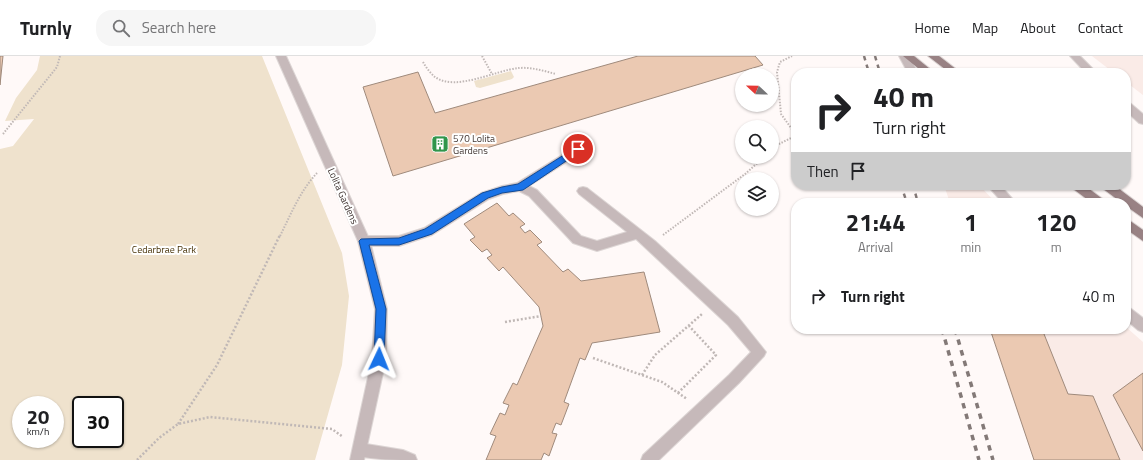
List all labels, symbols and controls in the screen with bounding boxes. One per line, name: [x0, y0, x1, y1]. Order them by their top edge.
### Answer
search box: [96, 10, 376, 46]
text: Turnly: [20, 13, 72, 42]
text: Search here: [142, 16, 216, 39]
icon: search: [110, 17, 132, 39]
text: Home: [915, 17, 950, 38]
text: Map: [972, 17, 998, 38]
text: About: [1020, 17, 1056, 38]
text: Contact: [1078, 17, 1123, 38]
north arrow: [735, 68, 779, 112]
map controls: [735, 68, 779, 216]
text: 40 m: [873, 75, 934, 118]
icon: right: [807, 84, 859, 136]
text: Turn right: [873, 114, 946, 141]
button: search: [735, 120, 779, 164]
place label: 570 Lolita Gardens: [453, 131, 495, 158]
pin: [561, 132, 595, 166]
building icon: 570 Lolita Gardens: [430, 134, 450, 154]
icon: arrive: [567, 138, 589, 160]
text: Then: [807, 160, 839, 183]
icon: arrive: [847, 160, 869, 182]
street label: Lolita Gardens: [324, 165, 362, 227]
button: layers: [735, 172, 779, 216]
text: 21:44: [846, 204, 906, 240]
text: 1: [964, 204, 978, 240]
text: 120: [1036, 204, 1076, 240]
text: Arrival: [858, 237, 893, 257]
text: min: [960, 237, 981, 257]
text: m: [1051, 237, 1062, 257]
park label: Cedarbrae Park: [132, 242, 196, 257]
icon: right: [807, 285, 829, 307]
text: Turn right: [841, 285, 905, 308]
text: 40 m: [1082, 285, 1115, 308]
position arrow: [358, 338, 400, 380]
speed limit sign: 30: [72, 396, 124, 448]
text: 20: [27, 401, 49, 432]
text: km/h: [27, 424, 49, 439]

